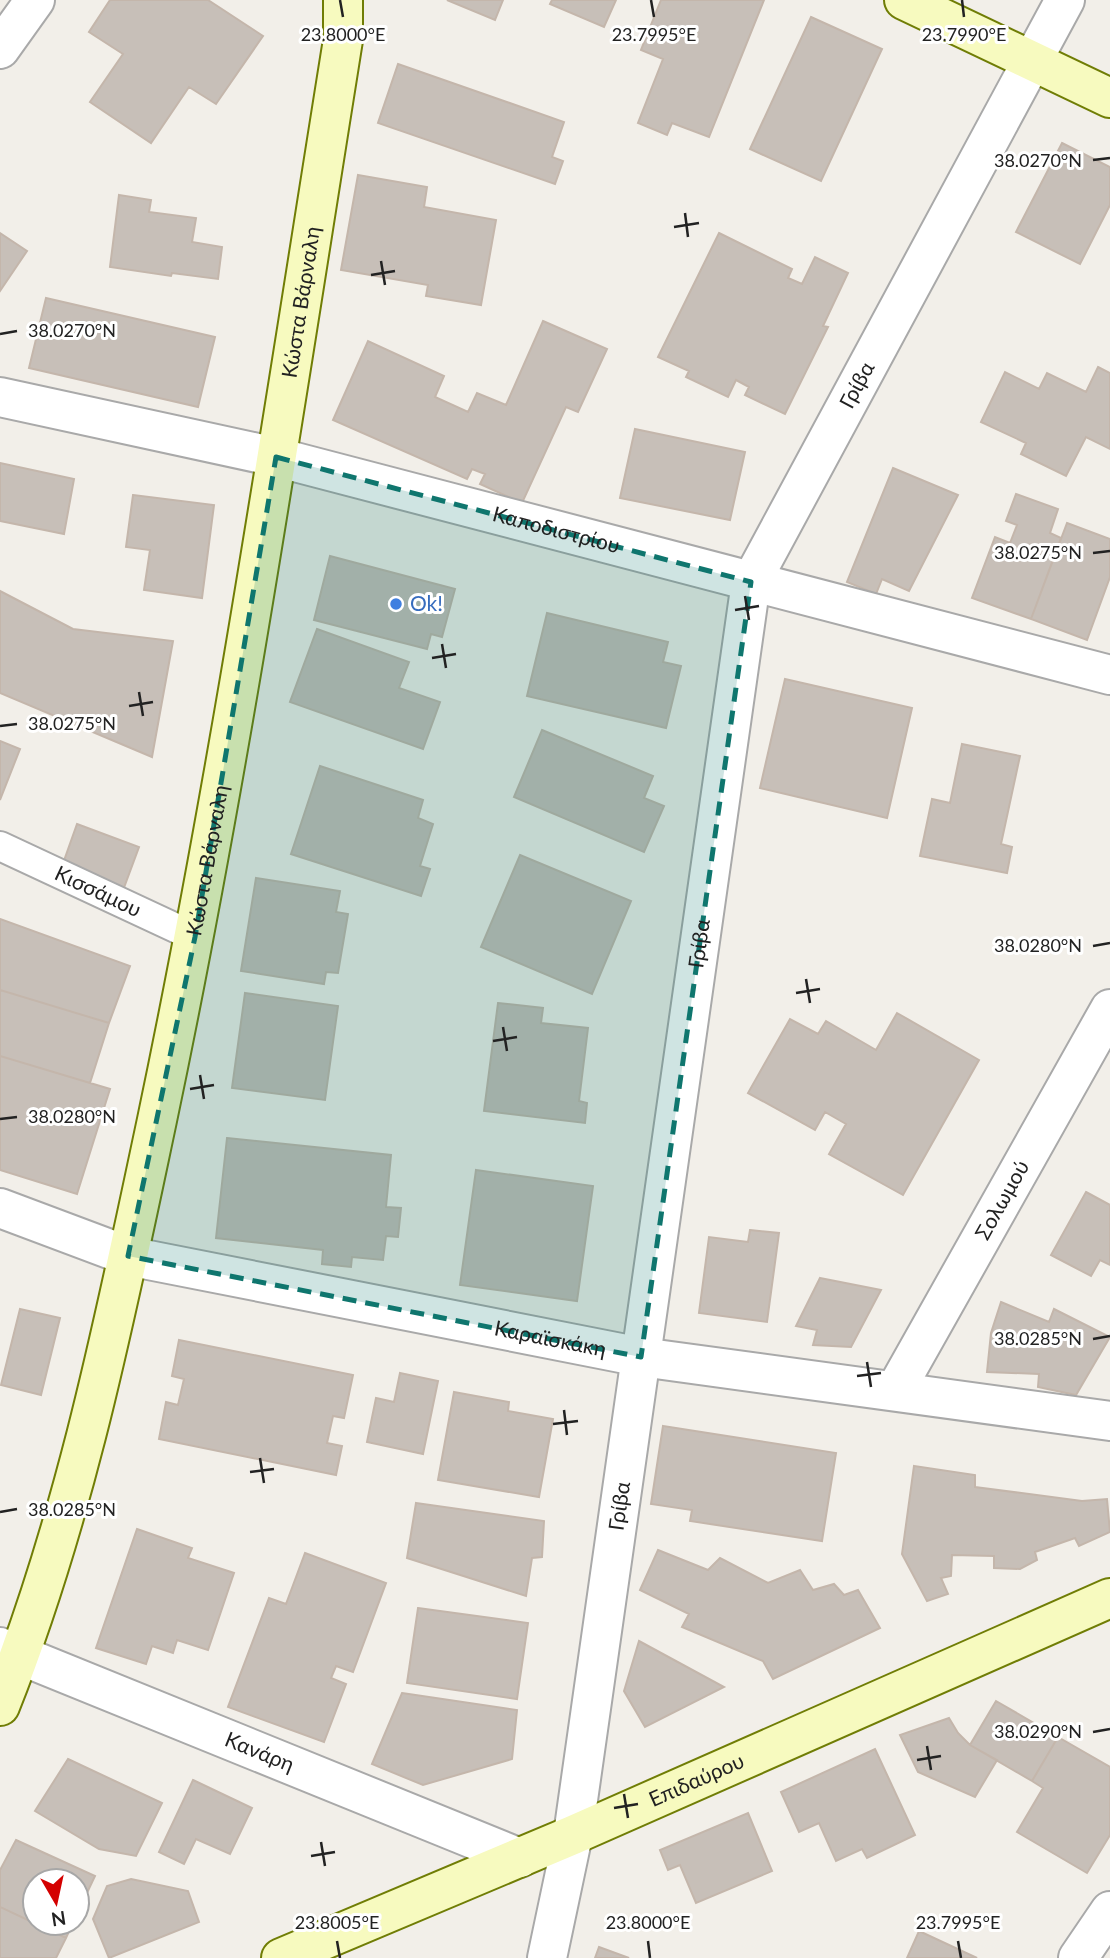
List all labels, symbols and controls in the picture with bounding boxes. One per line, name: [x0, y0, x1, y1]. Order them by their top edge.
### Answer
text: 23.8000°E: [301, 23, 385, 45]
text: 23.7995°E: [612, 23, 696, 45]
text: 23.7990°E: [922, 23, 1006, 45]
text: 38.0270°N: [994, 149, 1082, 171]
street label: Κώστα Βάρναλη: [276, 224, 324, 380]
text: 38.0270°N: [28, 319, 116, 341]
street label: Γρίβα: [833, 356, 879, 412]
street label: Καποδιστρίου: [490, 500, 623, 557]
text: 38.0275°N: [994, 541, 1082, 563]
place label: Ok!: [410, 590, 443, 615]
marker: Ok!: [388, 596, 404, 612]
text: 38.0275°N: [28, 712, 116, 734]
street label: Κώστα Βάρναλη: [180, 783, 232, 938]
street label: Κισσάμου: [51, 859, 146, 921]
street label: Γρίβα: [682, 917, 714, 970]
text: 38.0280°N: [994, 934, 1082, 956]
text: 38.0280°N: [28, 1105, 116, 1127]
street label: Σολωμού: [969, 1155, 1033, 1243]
street label: Καραϊσκάκη: [492, 1314, 609, 1361]
text: 38.0285°N: [994, 1327, 1082, 1349]
street label: Γρίβα: [602, 1479, 634, 1532]
text: 38.0285°N: [28, 1498, 116, 1520]
text: 38.0290°N: [994, 1720, 1082, 1742]
street label: Κανάρη: [222, 1726, 298, 1776]
street label: Επιδαύρου: [645, 1747, 747, 1811]
north arrow: [21, 1867, 91, 1937]
text: N: [50, 1907, 68, 1932]
text: 23.8005°E: [295, 1911, 379, 1933]
text: 23.8000°E: [606, 1911, 690, 1933]
text: 23.7995°E: [916, 1911, 1000, 1933]

